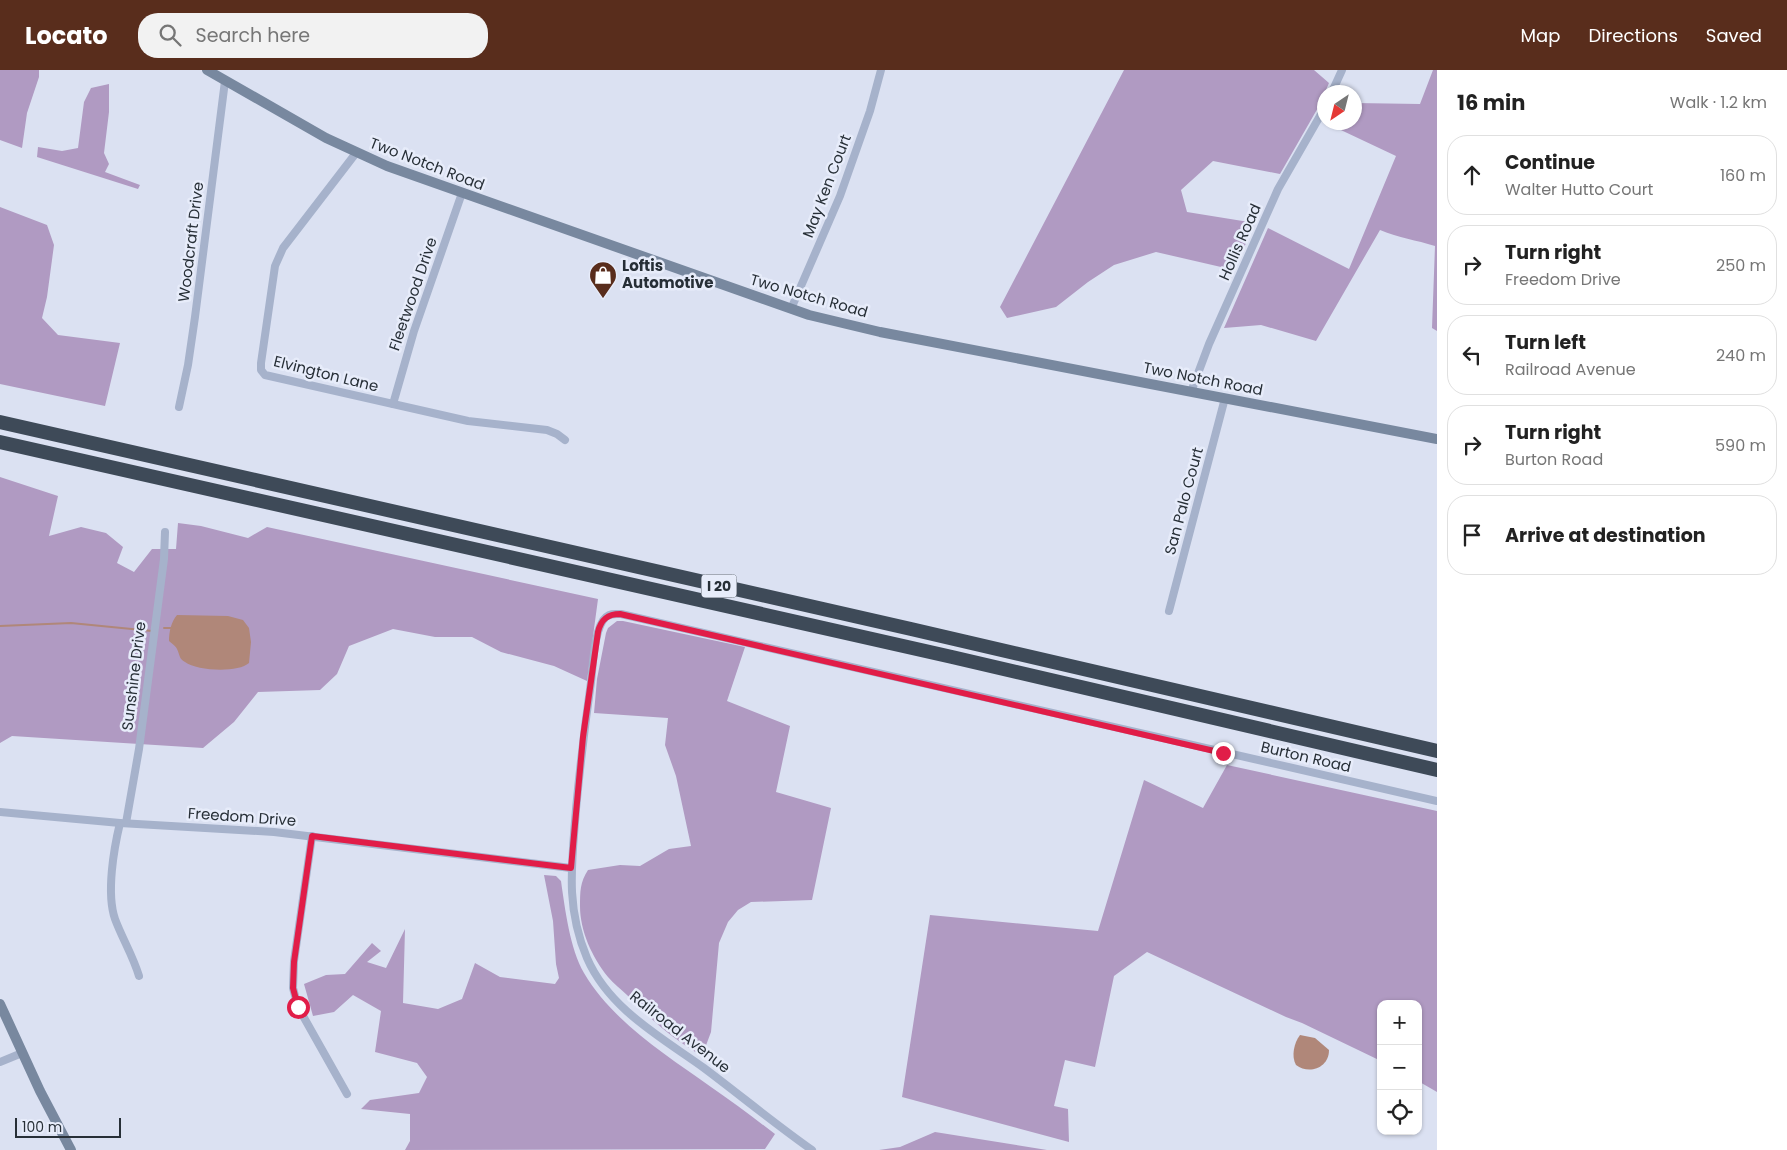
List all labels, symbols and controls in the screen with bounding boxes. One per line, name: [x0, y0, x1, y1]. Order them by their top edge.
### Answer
search box: [138, 13, 488, 58]
text: Locato: [25, 19, 108, 52]
icon: search: [156, 21, 184, 49]
text: Search here: [196, 22, 310, 49]
text: Map: [1521, 23, 1560, 48]
text: Directions: [1588, 23, 1678, 48]
text: Saved: [1706, 23, 1762, 48]
north arrow: [1317, 85, 1362, 130]
text: 16 min: [1457, 88, 1525, 117]
text: Walk · 1.2 km: [1670, 91, 1767, 114]
street label: May Ken Court: [797, 131, 856, 241]
street label: Two Notch Road: [367, 132, 488, 195]
text: Continue: [1505, 149, 1595, 176]
icon: ahead: [1458, 161, 1486, 189]
text: 160 m: [1720, 164, 1766, 187]
text: Walter Hutto Court: [1505, 178, 1653, 201]
street label: Woodcraft Drive: [173, 181, 208, 303]
street label: Hollis Road: [1213, 200, 1266, 283]
street label: Fleetwood Drive: [383, 234, 442, 353]
text: Turn right: [1505, 239, 1601, 266]
icon: right: [1458, 251, 1486, 279]
text: 250 m: [1716, 254, 1766, 277]
place label: Loftis Automotive: [622, 255, 713, 293]
shop icon: Loftis Automotive: [588, 260, 618, 299]
text: Freedom Drive: [1505, 268, 1621, 291]
street label: Two Notch Road: [748, 269, 870, 322]
text: Turn left: [1505, 329, 1586, 356]
icon: left: [1458, 341, 1486, 369]
text: 240 m: [1716, 344, 1766, 367]
street label: Elvington Lane: [271, 350, 381, 397]
street label: Two Notch Road: [1142, 357, 1265, 400]
text: Railroad Avenue: [1505, 358, 1636, 381]
text: Turn right: [1505, 419, 1601, 446]
icon: right: [1458, 431, 1486, 459]
text: 590 m: [1715, 434, 1766, 457]
street label: San Palo Court: [1159, 445, 1208, 557]
text: Burton Road: [1505, 448, 1603, 471]
icon: arrive: [1458, 521, 1486, 549]
text: Arrive at destination: [1505, 522, 1706, 549]
road number: I 20: [702, 574, 736, 598]
street label: Sunshine Drive: [116, 620, 151, 732]
street label: Burton Road: [1259, 736, 1353, 777]
route end: [1212, 742, 1235, 765]
street label: Freedom Drive: [187, 802, 297, 831]
street label: Railroad Avenue: [626, 986, 735, 1078]
route start: [287, 996, 310, 1019]
map controls: [1377, 1000, 1422, 1135]
button: +: [1377, 1000, 1422, 1045]
button: −: [1377, 1045, 1422, 1090]
button: locate: [1377, 1090, 1422, 1135]
scale bar: [15, 1115, 121, 1138]
text: 100 m: [22, 1117, 62, 1137]

